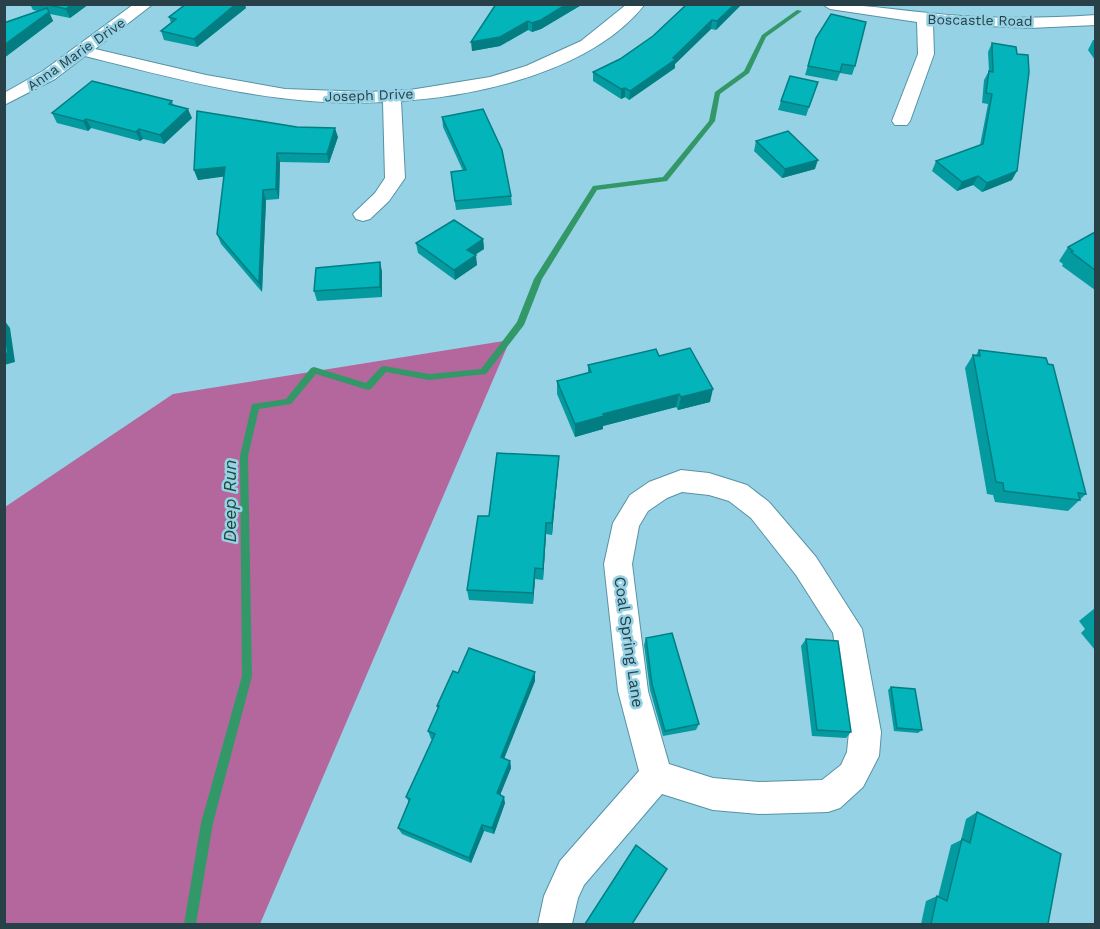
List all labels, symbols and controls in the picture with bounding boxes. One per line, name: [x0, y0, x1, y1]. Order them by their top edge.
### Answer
street label: Boscastle Road: [927, 11, 1033, 29]
street label: Anna Marie Drive: [24, 14, 128, 94]
street label: Joseph Drive: [324, 85, 414, 105]
water label: Deep Run: [219, 459, 240, 543]
street label: Coal Spring Lane: [610, 575, 648, 709]

